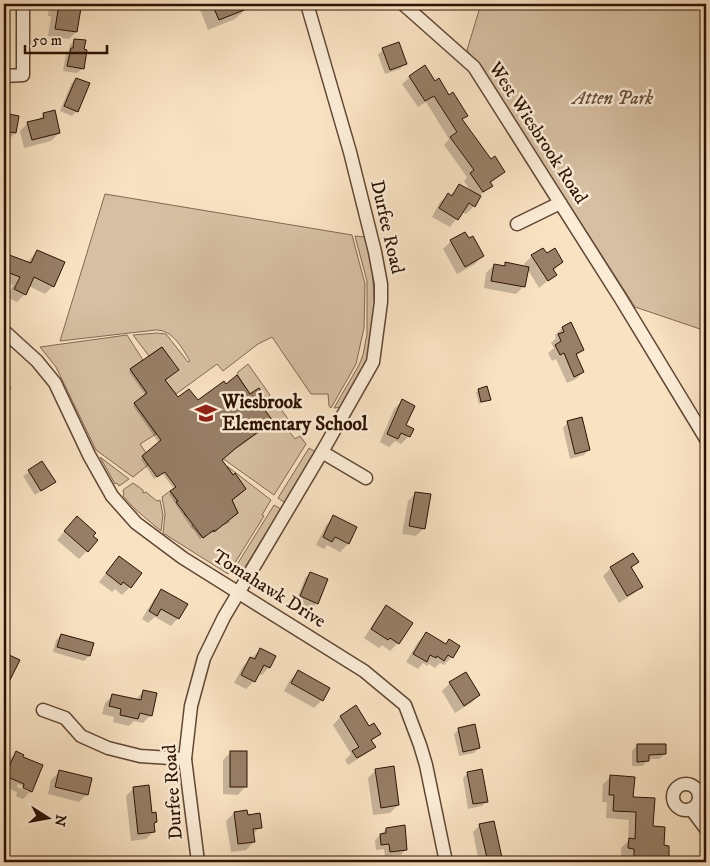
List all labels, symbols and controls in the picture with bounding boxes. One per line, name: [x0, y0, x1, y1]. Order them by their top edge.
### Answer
scale bar: [25, 22, 108, 54]
text: 50 m: [32, 31, 62, 50]
street label: West Wiesbrook Road: [483, 57, 593, 209]
park label: Atten Park: [571, 87, 653, 110]
street label: Durfee Road: [365, 178, 409, 277]
place label: Wiesbrook Elementary School: [221, 391, 368, 436]
school or university icon: Wiesbrook Elementary School: [193, 400, 219, 426]
street label: Tomahawk Drive: [208, 545, 330, 633]
street label: Durfee Road: [158, 743, 188, 840]
north arrow: [22, 794, 72, 844]
text: N: [50, 813, 70, 828]

